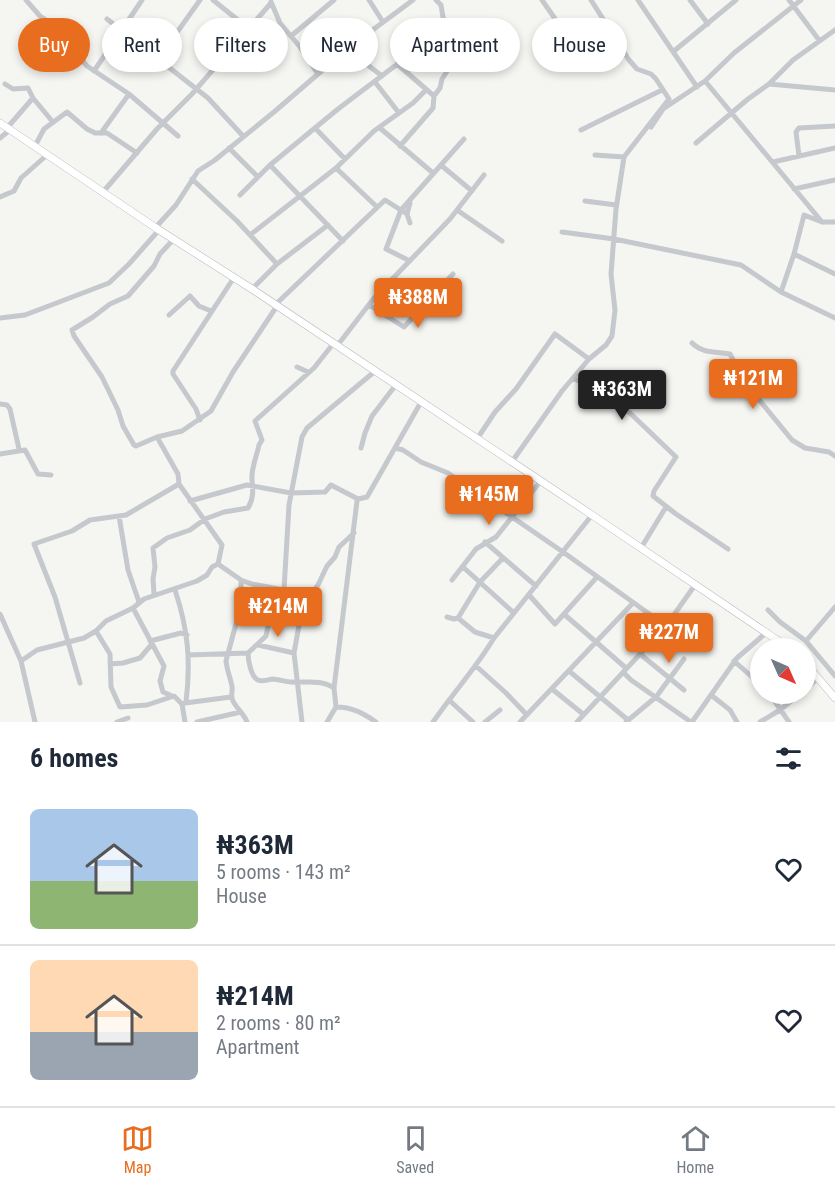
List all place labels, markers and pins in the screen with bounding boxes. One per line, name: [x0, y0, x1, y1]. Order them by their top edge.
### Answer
pin: ₦388M: [376, 278, 460, 329]
pin: ₦121M: [711, 359, 795, 410]
pin: ₦363M: [580, 370, 664, 421]
pin: ₦145M: [447, 475, 531, 526]
pin: ₦214M: [236, 587, 320, 638]
pin: ₦227M: [627, 613, 711, 664]

